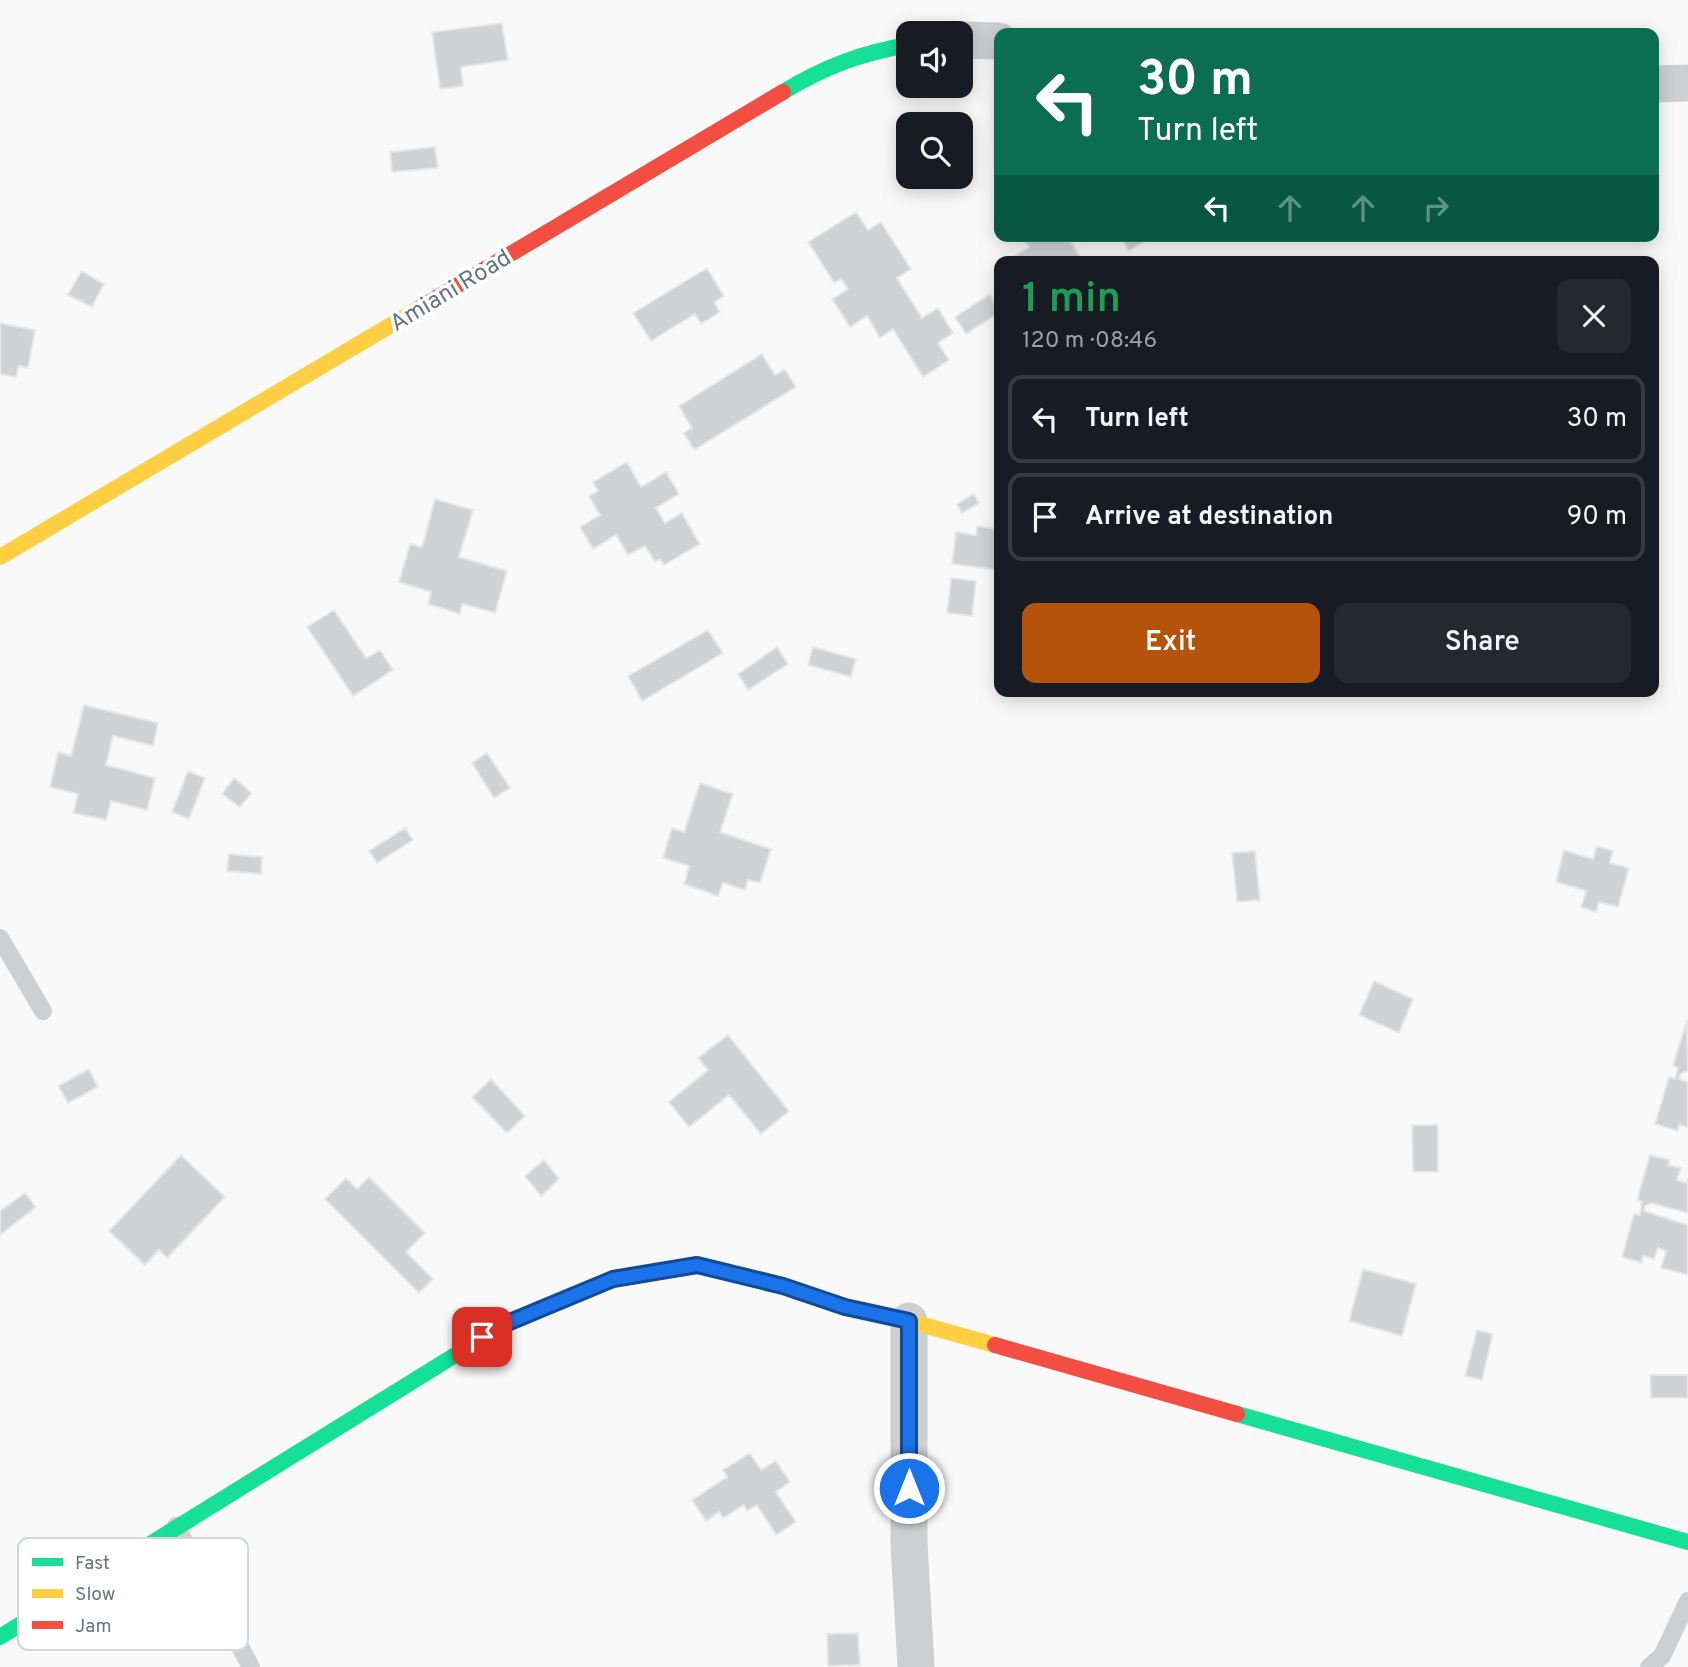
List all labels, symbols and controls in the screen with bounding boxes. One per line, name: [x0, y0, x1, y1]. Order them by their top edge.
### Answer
map controls: [896, 21, 973, 189]
button: sound: [896, 21, 973, 98]
text: 30 m: [1137, 51, 1253, 113]
icon: left: [1022, 56, 1113, 147]
button: search: [896, 112, 973, 189]
text: Turn left: [1137, 112, 1258, 152]
icon: left: [1198, 189, 1236, 227]
icon: ahead: [1271, 189, 1309, 227]
icon: ahead: [1344, 189, 1382, 227]
icon: right: [1417, 189, 1455, 227]
street label: Amiani Road: [385, 244, 517, 340]
text: 1 min: [1022, 274, 1121, 327]
button: close: [1557, 279, 1631, 353]
text: 120 m · 08:46: [1022, 327, 1157, 356]
icon: left: [1026, 400, 1064, 438]
text: Turn left: [1085, 403, 1189, 436]
text: 30 m: [1567, 403, 1627, 436]
icon: arrive: [1026, 498, 1064, 536]
text: Arrive at destination: [1085, 501, 1333, 534]
text: 90 m: [1567, 501, 1627, 534]
button: Exit: [1022, 603, 1320, 683]
button: Share: [1334, 603, 1631, 683]
pin: [452, 1307, 512, 1367]
icon: arrive: [463, 1318, 501, 1356]
position arrow: [872, 1451, 946, 1525]
legend: [18, 1538, 248, 1650]
text: Fast: [75, 1552, 110, 1576]
text: Slow: [75, 1583, 115, 1607]
text: Jam: [75, 1615, 112, 1639]

